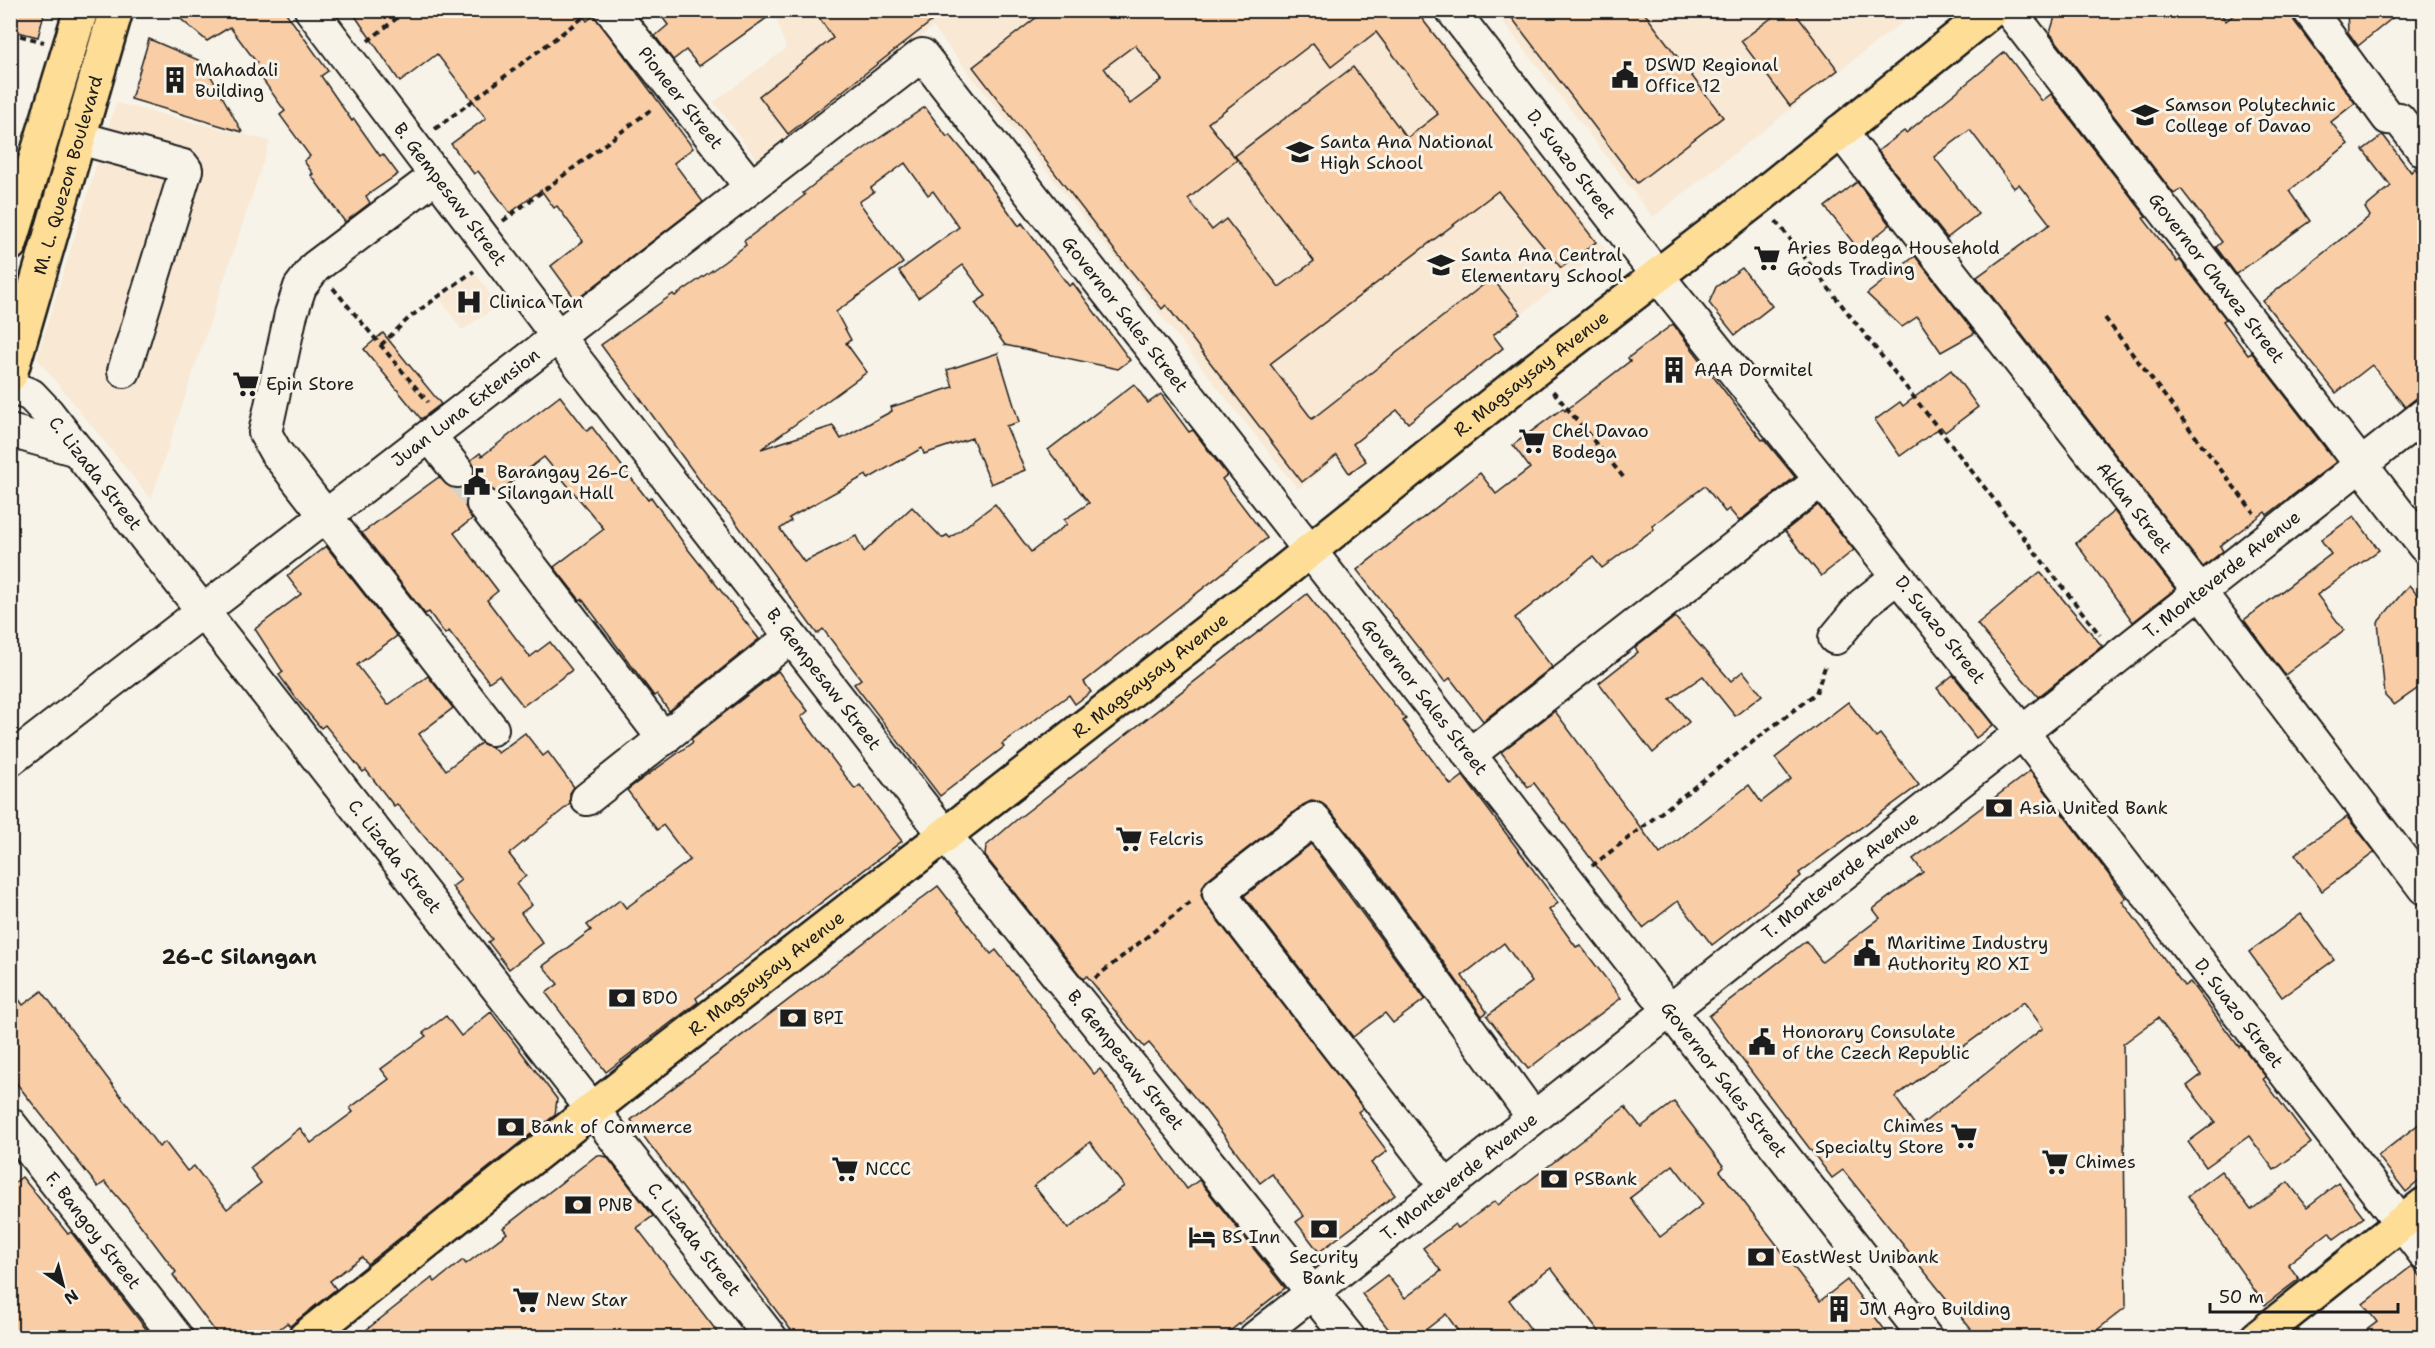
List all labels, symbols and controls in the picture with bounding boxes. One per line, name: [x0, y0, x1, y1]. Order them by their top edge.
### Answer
street label: Pioneer Street: [632, 42, 729, 154]
place label: DSWD Regional Office 12: [1645, 53, 1779, 98]
place label: Mahadali Building: [195, 58, 278, 103]
public building icon: DSWD Regional Office 12: [1610, 60, 1640, 90]
building icon: Mahadali Building: [160, 65, 190, 95]
street label: M. L. Quezon Boulevard: [28, 73, 108, 278]
place label: Samson Polytechnic College of Davao: [2165, 93, 2336, 138]
school or university icon: Samson Polytechnic College of Davao: [2130, 100, 2160, 130]
street label: D. Suazo Street: [1521, 105, 1621, 224]
street label: B. Gempesaw Street: [388, 118, 512, 271]
place label: Santa Ana National High School: [1320, 130, 1494, 175]
school or university icon: Santa Ana National High School: [1285, 137, 1315, 167]
street label: Governor Chavez Street: [2143, 188, 2290, 368]
street label: Governor Sales Street: [1056, 231, 1194, 397]
place label: Aries Bodega Household Goods Trading: [1787, 236, 2000, 281]
place label: Santa Ana Central Elementary School: [1461, 243, 1624, 288]
supermarket icon: Aries Bodega Household Goods Trading: [1752, 243, 1782, 273]
school or university icon: Santa Ana Central Elementary School: [1426, 250, 1456, 280]
hospital icon: Clinica Tan: [454, 287, 484, 317]
place label: Clinica Tan: [489, 290, 583, 314]
street label: R. Magsaysay Avenue: [1449, 305, 1614, 442]
street label: Juan Luna Extension: [387, 343, 545, 473]
building icon: AAA Dormitel: [1659, 355, 1689, 385]
place label: AAA Dormitel: [1694, 358, 1813, 382]
supermarket icon: Epin Store: [231, 369, 261, 399]
place label: Epin Store: [266, 372, 354, 396]
street label: C. Lizada Street: [43, 412, 147, 536]
place label: Chel Davao Bodega: [1552, 419, 1649, 464]
supermarket icon: Chel Davao Bodega: [1517, 426, 1547, 456]
street label: Aklan Street: [2091, 457, 2178, 558]
place label: Barangay 26-C Silangan Hall: [497, 460, 629, 505]
public building icon: Barangay 26-C Silangan Hall: [462, 467, 492, 497]
street label: T. Monteverde Avenue: [2138, 505, 2305, 644]
street label: D. Suazo Street: [1890, 570, 1991, 689]
street label: B. Gempesaw Street: [761, 603, 887, 755]
street label: R. Magsaysay Avenue: [1067, 607, 1233, 744]
street label: Governor Sales Street: [1356, 614, 1493, 780]
bank icon: Asia United Bank: [1984, 793, 2014, 823]
street label: C. Lizada Street: [342, 794, 447, 918]
place label: Asia United Bank: [2019, 796, 2168, 820]
street label: T. Monteverde Avenue: [1757, 806, 1924, 945]
supermarket icon: Felcris: [1114, 824, 1144, 854]
place label: Felcris: [1149, 827, 1204, 851]
street label: R. Magsaysay Avenue: [684, 905, 849, 1042]
place label: Maritime Industry Authority RO XI: [1887, 931, 2048, 976]
public building icon: Maritime Industry Authority RO XI: [1852, 938, 1882, 968]
district label: 26-C Silangan: [161, 943, 317, 971]
street label: D. Suazo Street: [2189, 953, 2289, 1073]
bank icon: BDO: [607, 983, 637, 1013]
street label: B. Gempesaw Street: [1062, 985, 1190, 1135]
place label: BDO: [642, 986, 678, 1010]
street label: Governor Sales Street: [1655, 997, 1793, 1163]
bank icon: BPI: [778, 1003, 808, 1033]
place label: BPI: [813, 1006, 844, 1030]
place label: Honorary Consulate of the Czech Republic: [1782, 1020, 1970, 1065]
public building icon: Honorary Consulate of the Czech Republic: [1747, 1027, 1777, 1057]
street label: T. Monteverde Avenue: [1376, 1107, 1543, 1246]
bank icon: Bank of Commerce: [496, 1112, 526, 1142]
place label: Chimes Specialty Store: [1815, 1114, 1944, 1159]
place label: Bank of Commerce: [531, 1115, 692, 1139]
supermarket icon: Chimes Specialty Store: [1949, 1121, 1979, 1151]
supermarket icon: Chimes: [2040, 1147, 2070, 1177]
place label: Chimes: [2075, 1150, 2136, 1174]
supermarket icon: NCCC: [830, 1154, 860, 1184]
place label: NCCC: [865, 1157, 911, 1181]
bank icon: PSBank: [1539, 1164, 1569, 1194]
street label: F. Bangoy Street: [40, 1167, 146, 1294]
place label: PSBank: [1574, 1167, 1637, 1191]
street label: C. Lizada Street: [642, 1177, 746, 1301]
bank icon: PNB: [563, 1190, 593, 1220]
place label: PNB: [598, 1193, 633, 1217]
bank icon: Security Bank: [1309, 1214, 1339, 1244]
hotel icon: BS Inn: [1187, 1222, 1217, 1252]
place label: BS Inn: [1222, 1225, 1280, 1249]
bank icon: EastWest Unibank: [1746, 1242, 1776, 1272]
place label: Security Bank: [1289, 1245, 1359, 1290]
place label: EastWest Unibank: [1781, 1245, 1939, 1269]
north arrow: [33, 1255, 93, 1315]
scale bar: [2210, 1276, 2398, 1314]
text: N: [60, 1285, 83, 1309]
supermarket icon: New Star: [511, 1285, 541, 1315]
text: 50 m: [2219, 1285, 2264, 1309]
place label: New Star: [546, 1288, 628, 1312]
building icon: JM Agro Building: [1824, 1294, 1854, 1324]
place label: JM Agro Building: [1859, 1297, 2011, 1321]

